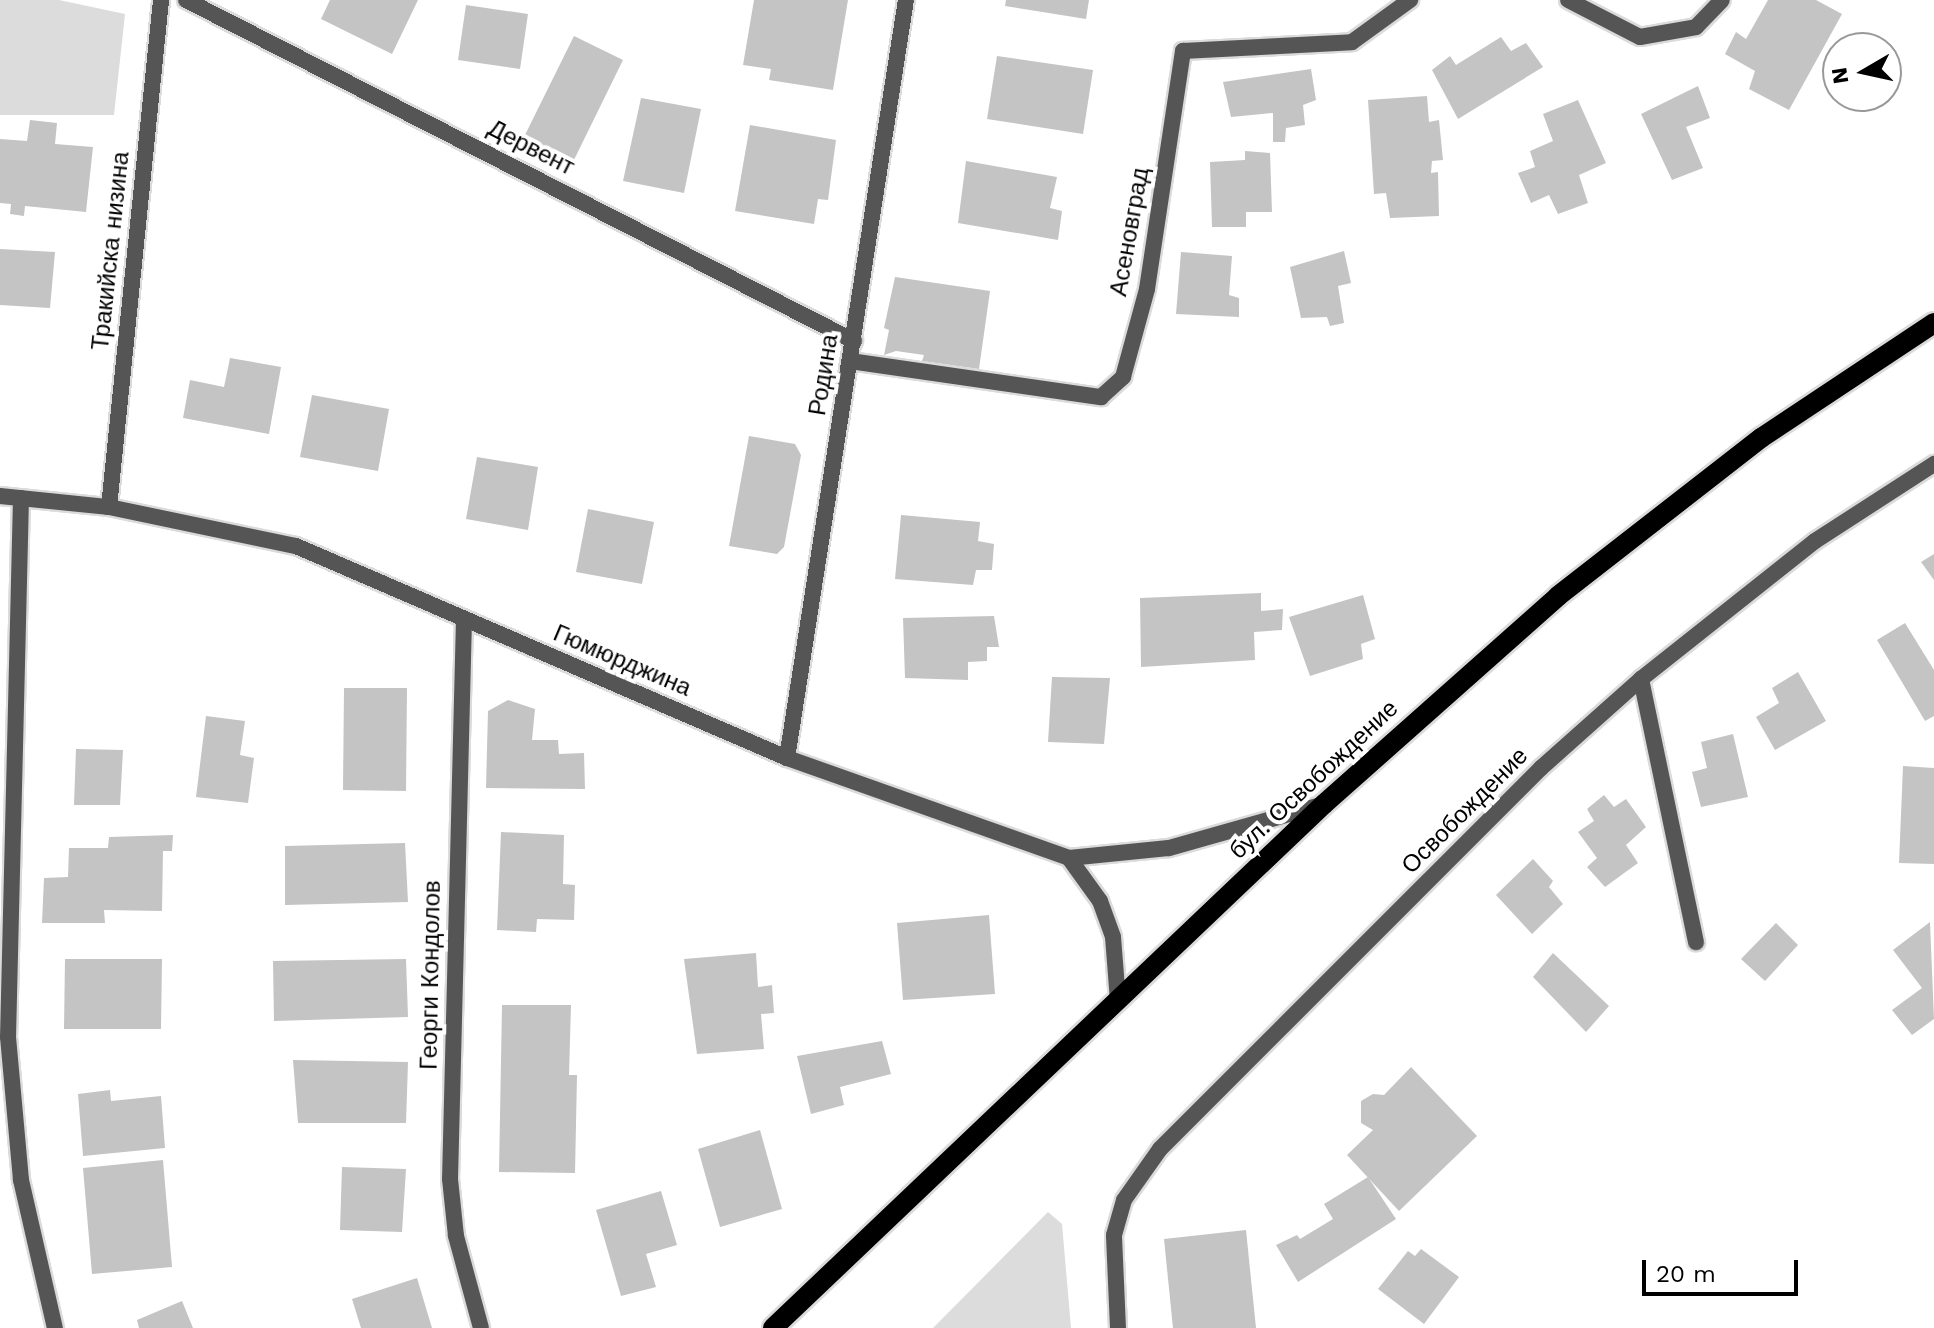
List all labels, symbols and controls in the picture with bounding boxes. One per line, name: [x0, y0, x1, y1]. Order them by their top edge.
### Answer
north arrow: [1822, 32, 1902, 112]
text: N: [1826, 66, 1853, 86]
street label: Дервент: [483, 114, 579, 182]
street label: Тракийска низина: [86, 150, 136, 352]
street label: Асеновград: [1105, 165, 1155, 299]
street label: Родина: [803, 332, 845, 418]
street label: Гюмюрджина: [549, 619, 695, 703]
street label: бул. Освобождение: [1224, 694, 1404, 866]
street label: Освобождение: [1396, 742, 1534, 880]
street label: Георги Кондолов: [415, 880, 447, 1070]
scale bar: [1646, 1244, 1802, 1294]
text: 20 m: [1656, 1260, 1716, 1288]

